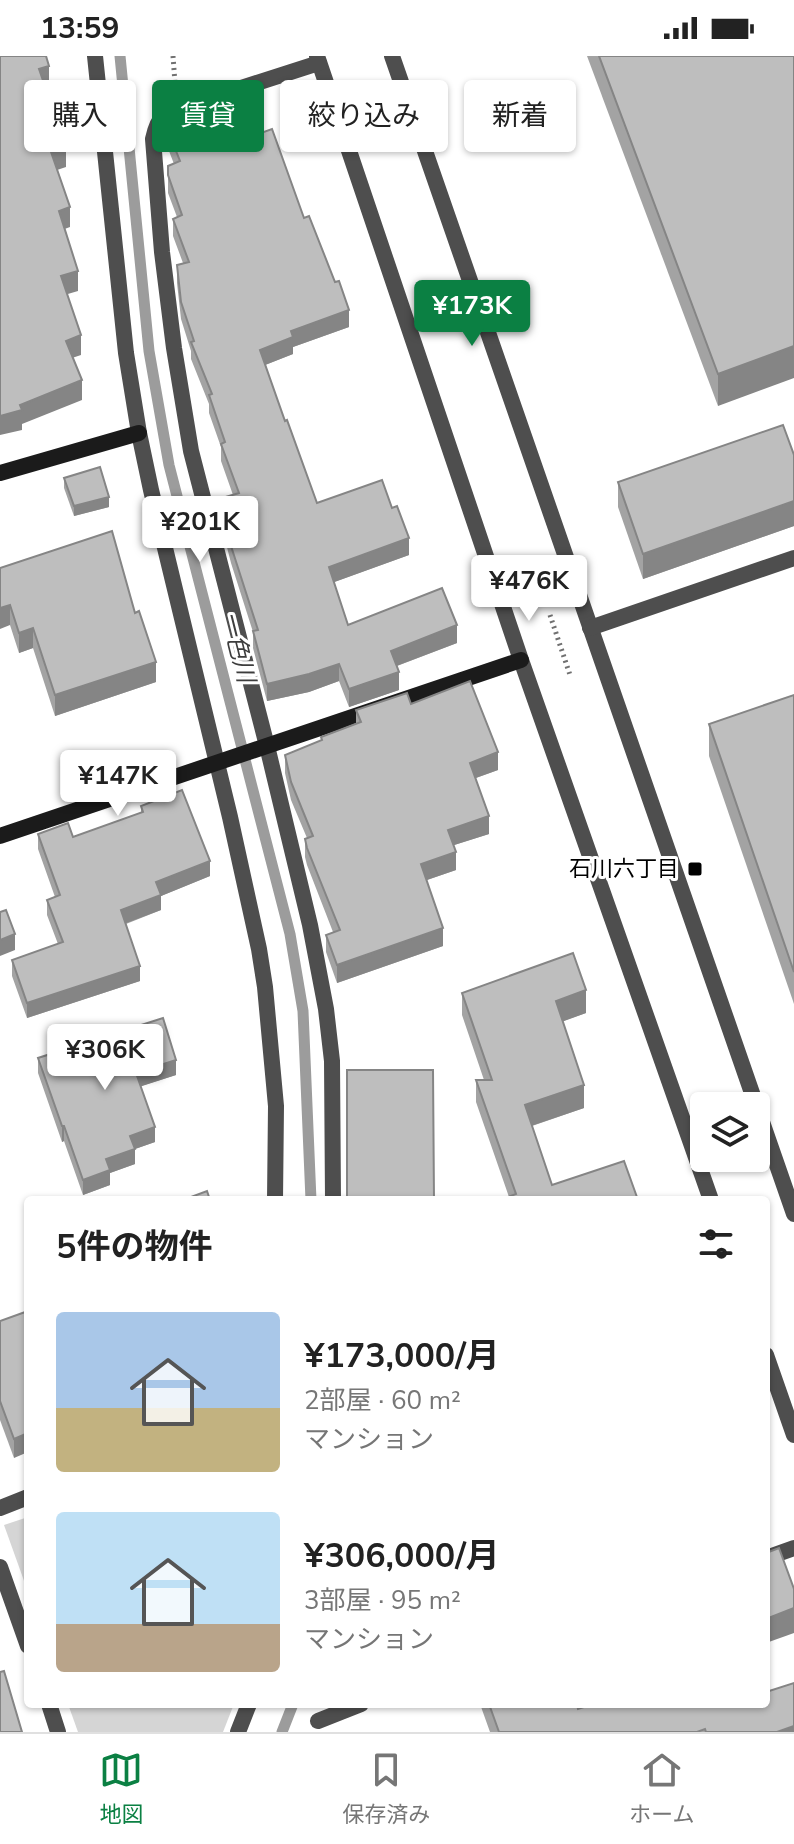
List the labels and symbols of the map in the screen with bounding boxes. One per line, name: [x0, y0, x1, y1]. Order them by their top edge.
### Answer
pin: ¥173K: [416, 280, 528, 348]
pin: ¥201K: [144, 496, 256, 564]
pin: ¥476K: [473, 555, 585, 623]
water label: 一色川: [214, 608, 263, 689]
pin: ¥147K: [62, 750, 174, 818]
place label: 石川六丁目: [569, 854, 679, 884]
marker: 石川六丁目: [686, 860, 704, 878]
pin: ¥306K: [49, 1024, 161, 1092]

